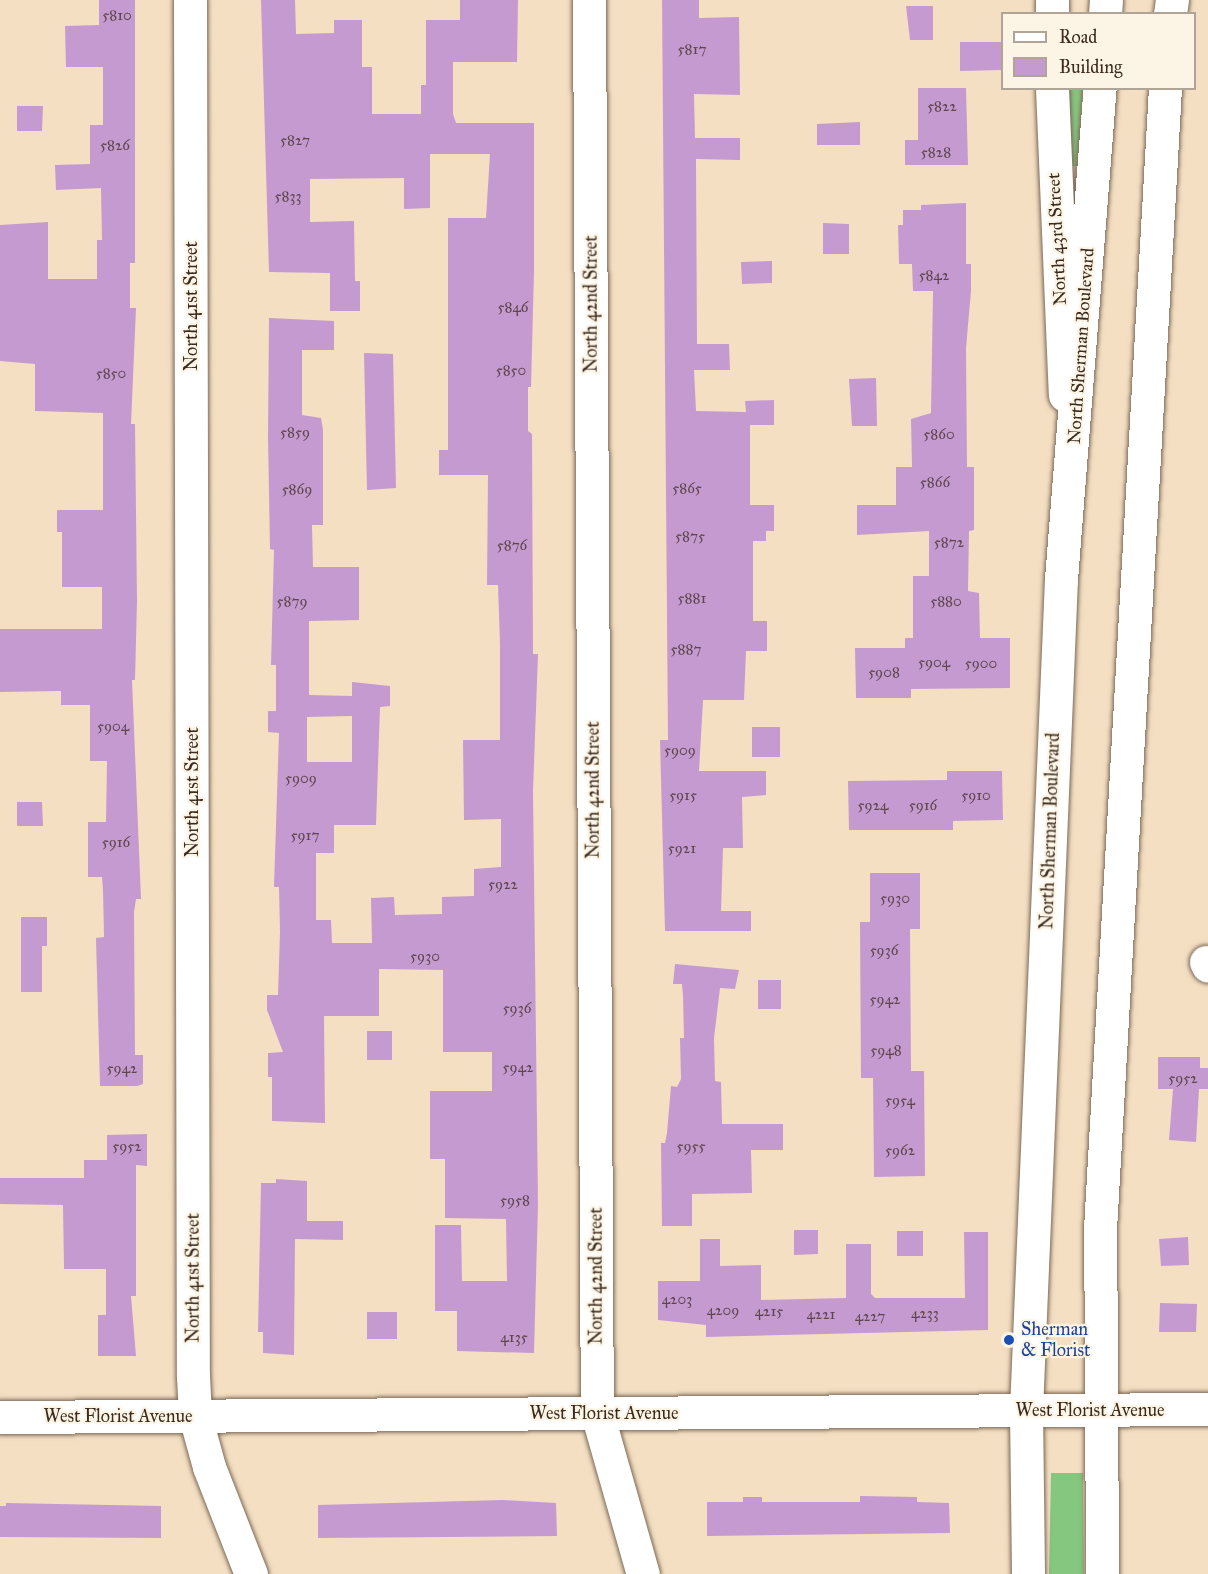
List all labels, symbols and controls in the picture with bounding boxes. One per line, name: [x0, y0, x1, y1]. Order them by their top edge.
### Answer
house number: 5810: [102, 7, 132, 25]
legend: [1001, 12, 1196, 90]
text: Road: [1059, 26, 1097, 48]
house number: 5817: [678, 41, 706, 59]
text: Building: [1059, 56, 1122, 78]
house number: 5822: [927, 98, 957, 116]
house number: 5827: [280, 132, 310, 150]
house number: 5826: [100, 137, 130, 155]
house number: 5828: [921, 144, 951, 162]
street label: North 43rd Street: [1043, 172, 1071, 306]
house number: 5833: [275, 188, 301, 206]
street label: North 42nd Street: [580, 235, 602, 373]
street label: North 41st Street: [180, 241, 202, 371]
street label: North Sherman Boulevard: [1063, 247, 1099, 445]
house number: 5842: [919, 267, 949, 285]
house number: 5846: [498, 299, 528, 317]
house number: 5850: [496, 362, 526, 380]
house number: 5850: [96, 365, 126, 383]
house number: 5859: [280, 424, 310, 442]
house number: 5860: [923, 426, 955, 444]
house number: 5866: [920, 474, 950, 492]
house number: 5865: [672, 480, 702, 498]
house number: 5869: [282, 481, 312, 499]
house number: 5875: [675, 528, 705, 546]
house number: 5872: [934, 534, 964, 552]
house number: 5876: [497, 537, 527, 555]
house number: 5881: [678, 590, 706, 608]
house number: 5879: [276, 593, 308, 611]
house number: 5880: [930, 593, 962, 611]
house number: 5887: [671, 641, 701, 659]
house number: 5904: [918, 654, 950, 672]
house number: 5900: [965, 655, 997, 673]
house number: 5908: [868, 664, 900, 682]
house number: 5904: [97, 718, 129, 736]
street label: North 42nd Street: [582, 721, 604, 859]
street label: North 41st Street: [181, 727, 203, 857]
street label: North Sherman Boulevard: [1036, 732, 1064, 930]
house number: 5909: [664, 742, 696, 760]
house number: 5909: [285, 770, 317, 788]
house number: 5915: [669, 787, 697, 805]
house number: 5910: [961, 787, 991, 805]
house number: 5924: [858, 797, 888, 815]
house number: 5916: [909, 797, 937, 815]
house number: 5917: [291, 827, 319, 845]
house number: 5916: [102, 834, 130, 852]
house number: 5921: [668, 840, 696, 858]
house number: 5922: [488, 876, 518, 894]
house number: 5930: [880, 890, 910, 908]
house number: 5936: [870, 942, 898, 960]
house number: 5930: [410, 948, 440, 966]
house number: 5942: [870, 991, 900, 1009]
house number: 5936: [503, 1000, 531, 1018]
house number: 5948: [870, 1042, 902, 1060]
house number: 5942: [503, 1059, 533, 1077]
house number: 5942: [107, 1060, 137, 1078]
house number: 5952: [1168, 1070, 1198, 1088]
house number: 5954: [885, 1092, 915, 1110]
house number: 5952: [112, 1138, 142, 1156]
house number: 5955: [677, 1138, 705, 1156]
house number: 5962: [885, 1142, 915, 1160]
house number: 5958: [500, 1192, 530, 1210]
street label: North 42nd Street: [585, 1207, 607, 1345]
street label: North 41st Street: [182, 1213, 204, 1343]
house number: 4203: [662, 1291, 692, 1309]
house number: 4209: [707, 1302, 739, 1320]
house number: 4215: [755, 1303, 783, 1321]
house number: 4233: [911, 1305, 939, 1323]
house number: 4221: [806, 1306, 836, 1324]
house number: 4227: [855, 1308, 885, 1326]
place label: Sherman & Florist: [1021, 1319, 1090, 1362]
house number: 4135: [500, 1329, 528, 1347]
marker: Sherman & Florist: [1002, 1333, 1016, 1347]
street label: West Florist Avenue: [1016, 1399, 1164, 1421]
street label: West Florist Avenue: [530, 1402, 678, 1424]
street label: West Florist Avenue: [44, 1405, 192, 1427]

